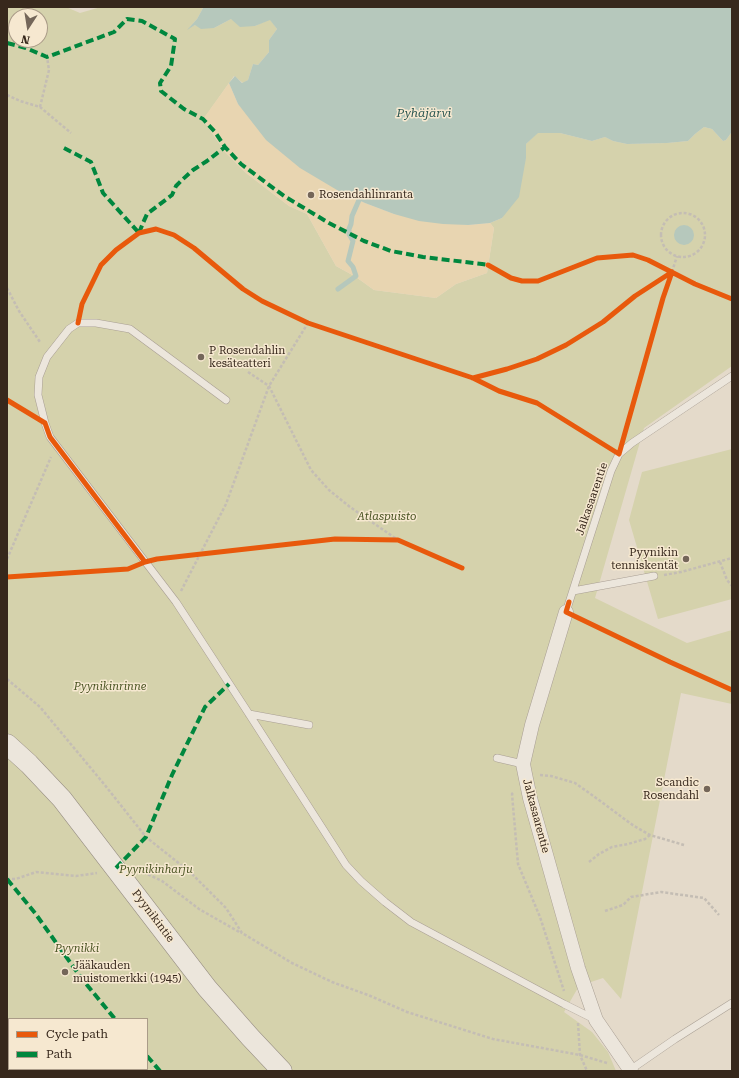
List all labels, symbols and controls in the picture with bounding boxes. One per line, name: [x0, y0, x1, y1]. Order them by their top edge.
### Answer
north arrow: [8, 8, 48, 48]
text: N: [20, 32, 31, 46]
water label: Pyhäjärvi: [397, 106, 451, 120]
place label: Rosendahlinranta: [319, 188, 413, 202]
marker: Rosendahlinranta: [306, 190, 316, 200]
place label: P Rosendahlin kesäteatteri: [209, 344, 285, 370]
marker: P Rosendahlin kesäteatteri: [196, 352, 206, 362]
street label: Jalkasaarentie: [573, 461, 611, 537]
park label: Atlaspuisto: [358, 510, 416, 524]
place label: Pyynikin tenniskentät: [611, 546, 678, 572]
marker: Pyynikin tenniskentät: [681, 554, 691, 564]
park label: Pyynikinrinne: [74, 680, 146, 694]
place label: Scandic Rosendahl: [643, 776, 699, 802]
street label: Jalkasaarentie: [520, 778, 552, 854]
marker: Scandic Rosendahl: [702, 784, 712, 794]
park label: Pyynikinharju: [119, 863, 193, 877]
street label: Pyynikintie: [129, 887, 177, 945]
park label: Pyynikki: [55, 942, 99, 956]
place label: Jääkauden muistomerkki (1945): [73, 959, 182, 985]
marker: Jääkauden muistomerkki (1945): [60, 967, 70, 977]
legend: [8, 1018, 148, 1070]
text: Cycle path: [46, 1027, 108, 1041]
text: Path: [46, 1047, 72, 1061]

